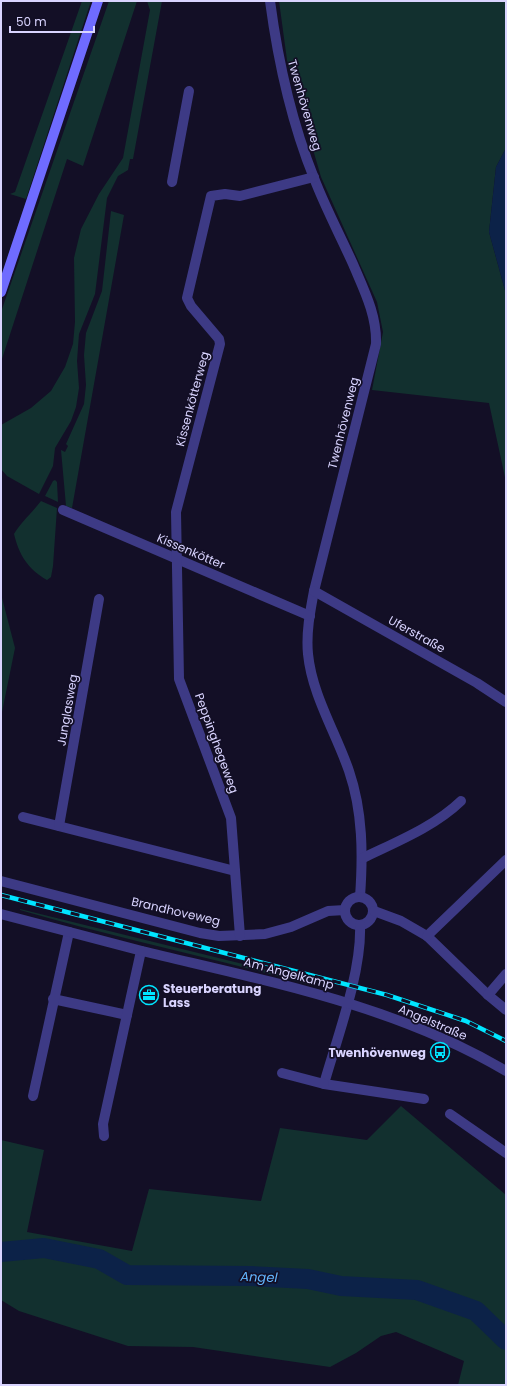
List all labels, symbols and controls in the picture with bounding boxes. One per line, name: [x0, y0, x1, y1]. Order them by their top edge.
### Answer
scale bar: [10, 8, 94, 34]
text: 50 m: [16, 13, 47, 30]
street label: Twenhövenweg: [284, 57, 326, 153]
street label: Kissenkötterweg: [171, 350, 213, 448]
street label: Twenhövenweg: [323, 375, 363, 471]
street label: Kissenkötter: [154, 529, 228, 573]
street label: Uferstraße: [385, 611, 449, 657]
street label: Junglasweg: [52, 673, 82, 747]
street label: Peppinghegeweg: [191, 691, 243, 795]
street label: Brandhoveweg: [130, 893, 222, 929]
street label: Am Angelkamp: [242, 953, 336, 993]
place label: Steuerberatung Lass: [163, 980, 261, 1011]
office icon: Steuerberatung Lass: [138, 984, 160, 1006]
street label: Angelstraße: [396, 1000, 470, 1044]
bus stop icon: Twenhövenweg: [429, 1041, 451, 1063]
place label: Twenhövenweg: [328, 1044, 426, 1061]
water label: Angel: [239, 1267, 279, 1287]

